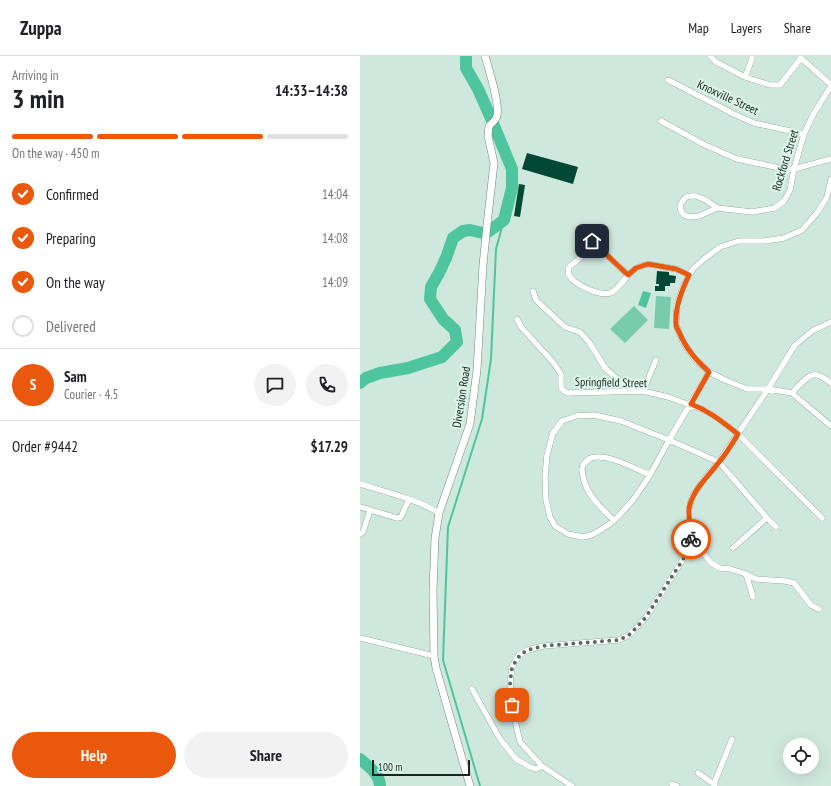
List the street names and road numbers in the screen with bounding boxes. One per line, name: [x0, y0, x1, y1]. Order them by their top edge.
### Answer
street label: Knoxville Street: [695, 76, 762, 118]
street label: Rockford Street: [769, 127, 802, 193]
street label: Diversion Road: [449, 365, 473, 429]
street label: Springfield Street: [575, 374, 648, 390]

